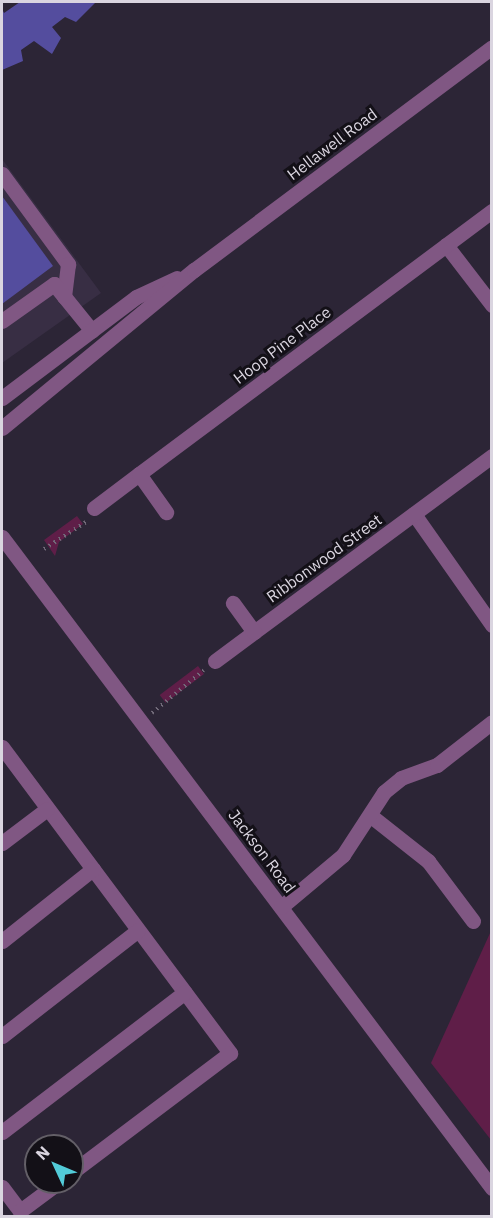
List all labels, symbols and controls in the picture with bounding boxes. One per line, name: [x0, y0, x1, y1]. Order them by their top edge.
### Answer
street label: Hellawell Road: [283, 104, 381, 184]
street label: Hoop Pine Place: [230, 302, 334, 388]
street label: Ribbonwood Street: [263, 510, 385, 606]
street label: Jackson Road: [224, 806, 300, 896]
north arrow: [24, 1134, 84, 1194]
text: N: [31, 1142, 54, 1164]

